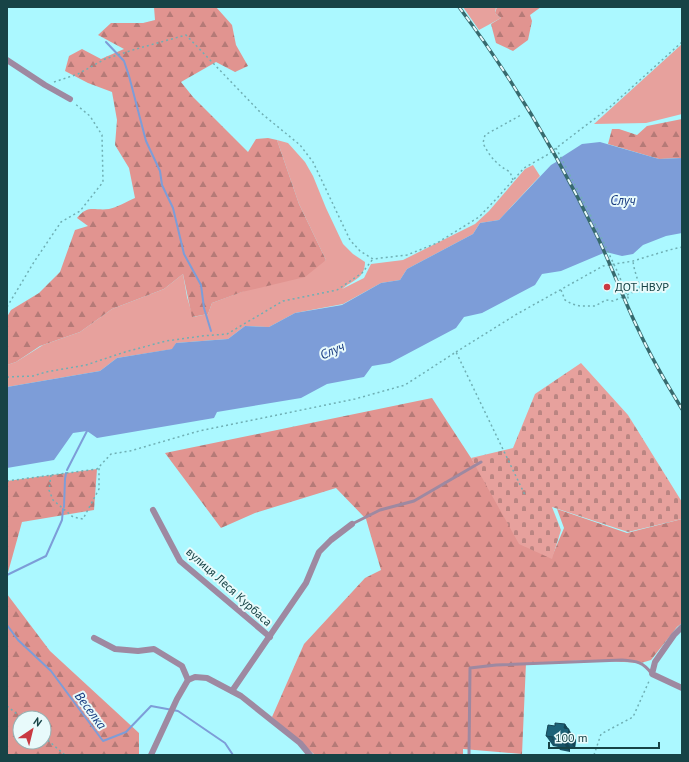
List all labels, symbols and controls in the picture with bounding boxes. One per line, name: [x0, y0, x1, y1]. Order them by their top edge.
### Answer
water label: Случ: [610, 192, 636, 209]
place label: ДОТ. НВУР: [615, 279, 669, 294]
marker: ДОТ. НВУР: [602, 282, 612, 292]
water label: Случ: [317, 338, 347, 363]
street label: вулиця Леся Курбаса: [183, 544, 275, 629]
water label: Веселка: [71, 688, 111, 733]
north arrow: [12, 710, 52, 750]
text: N: [31, 714, 45, 730]
scale bar: [549, 724, 659, 750]
text: 100 m: [555, 730, 588, 745]

